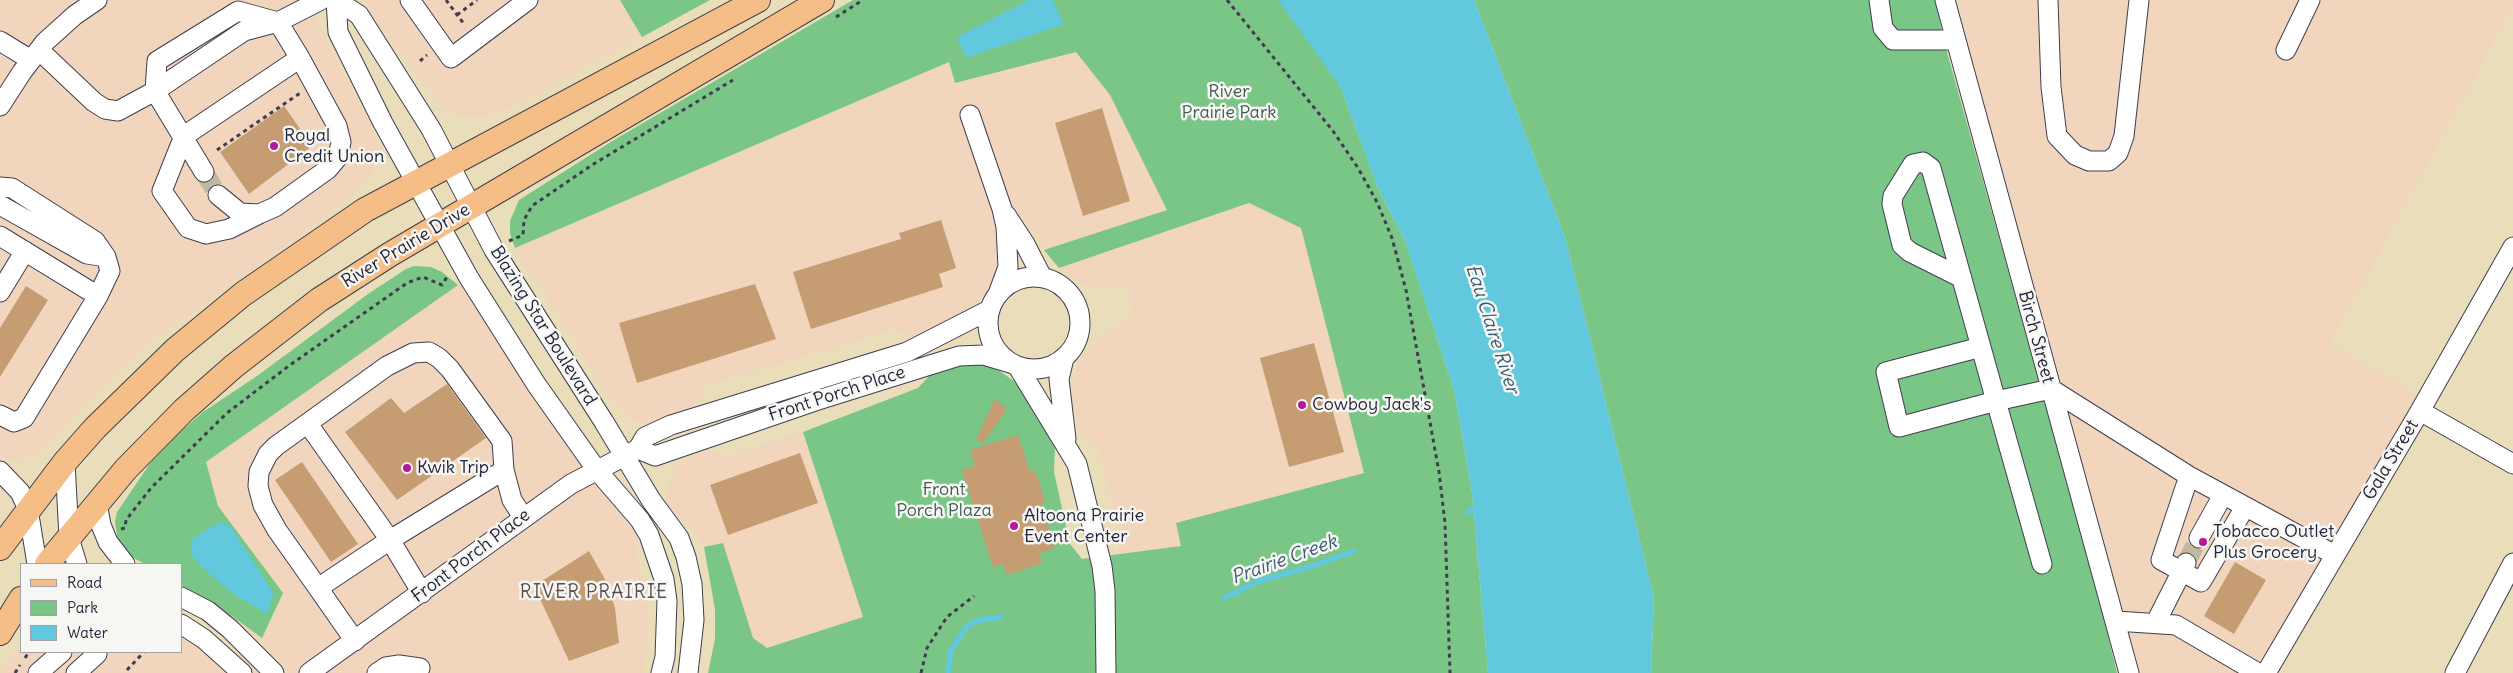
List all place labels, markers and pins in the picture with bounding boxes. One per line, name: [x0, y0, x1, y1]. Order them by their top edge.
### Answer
place label: Royal Credit Union: [284, 125, 384, 168]
marker: Royal Credit Union: [268, 140, 280, 152]
place label: Cowboy Jack's: [1312, 394, 1431, 416]
marker: Cowboy Jack's: [1296, 399, 1308, 411]
place label: Kwik Trip: [417, 457, 489, 479]
marker: Kwik Trip: [401, 462, 413, 474]
place label: Altoona Prairie Event Center: [1024, 505, 1144, 548]
marker: Altoona Prairie Event Center: [1008, 520, 1020, 532]
place label: Tobacco Outlet Plus Grocery: [2213, 521, 2334, 564]
marker: Tobacco Outlet Plus Grocery: [2197, 536, 2209, 548]

